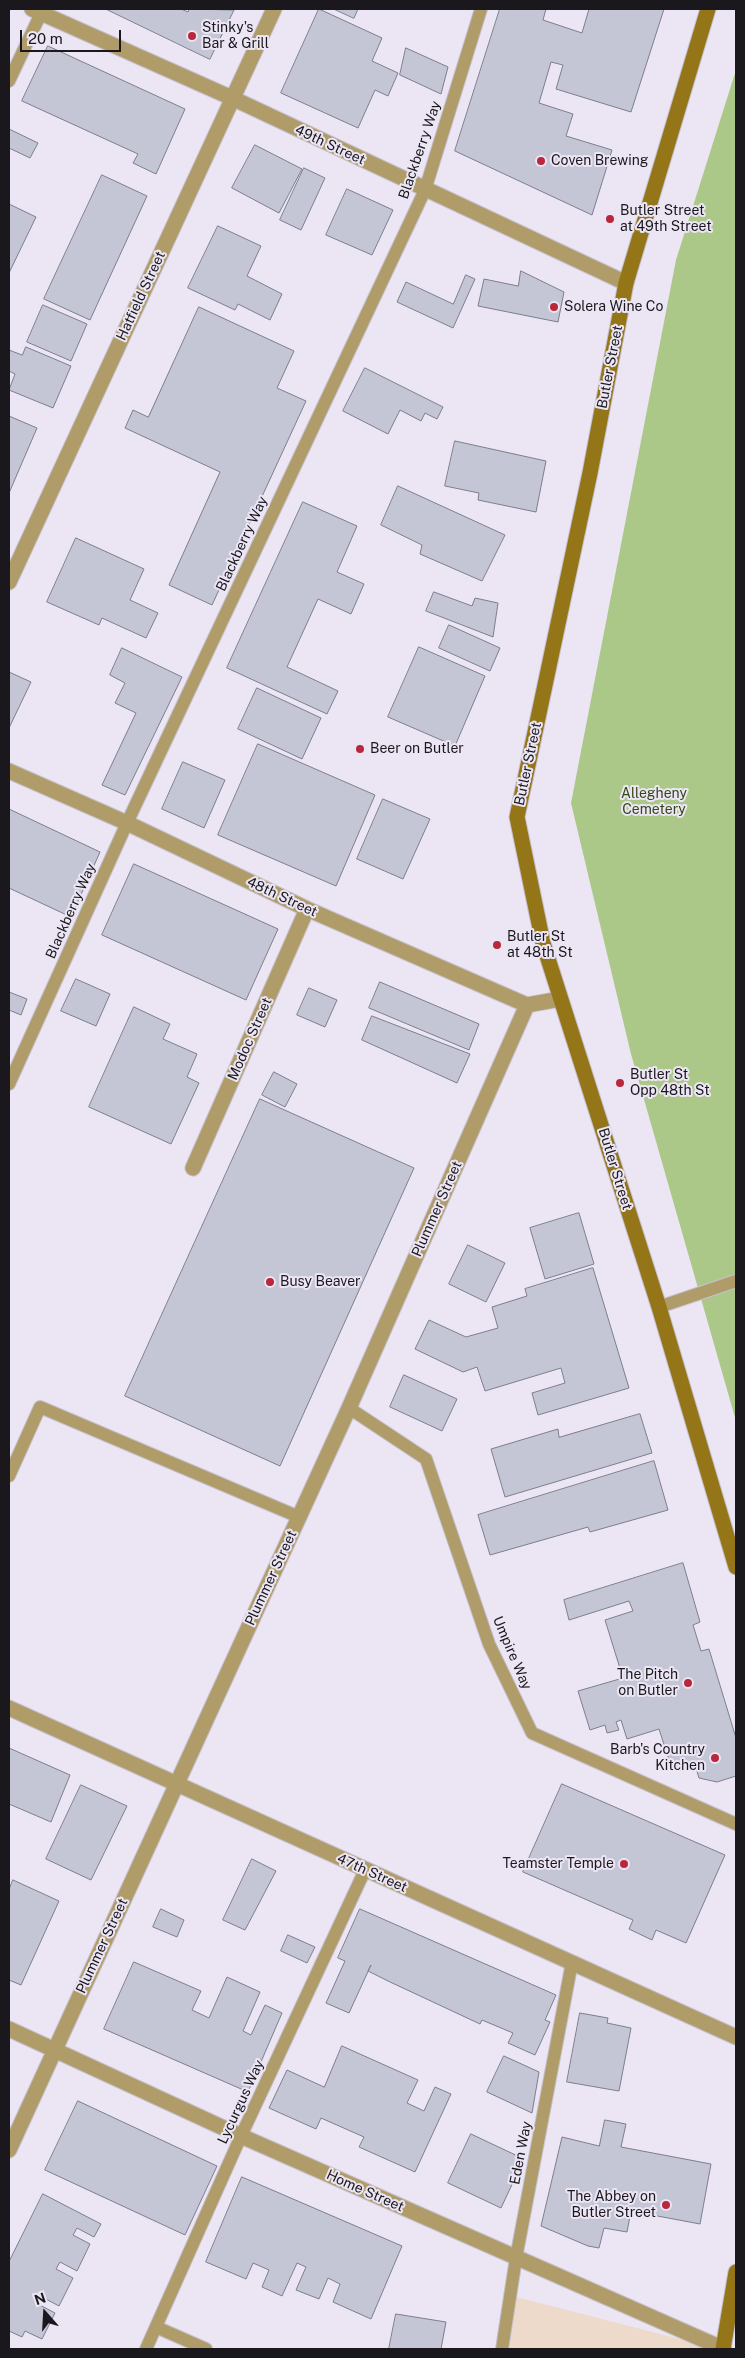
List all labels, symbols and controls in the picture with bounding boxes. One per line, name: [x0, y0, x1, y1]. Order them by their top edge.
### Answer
scale bar: [22, 20, 124, 52]
place label: Stinky's Bar & Grill: [202, 20, 269, 52]
text: 20 m: [28, 30, 63, 47]
marker: Stinky's Bar & Grill: [186, 30, 198, 42]
street label: Blackberry Way: [395, 99, 445, 201]
street label: 49th Street: [292, 121, 368, 169]
place label: Coven Brewing: [551, 153, 649, 169]
marker: Coven Brewing: [535, 155, 547, 167]
place label: Butler Street at 49th Street: [620, 203, 712, 236]
marker: Butler Street at 49th Street: [604, 213, 616, 225]
street label: Hatfield Street: [113, 249, 169, 343]
place label: Solera Wine Co: [564, 299, 663, 315]
marker: Solera Wine Co: [548, 301, 560, 313]
street label: Butler Street: [594, 324, 626, 410]
street label: Blackberry Way: [213, 494, 271, 594]
street label: Butler Street: [511, 721, 545, 807]
place label: Beer on Butler: [370, 741, 464, 757]
marker: Beer on Butler: [354, 743, 366, 755]
park label: Allegheny Cemetery: [621, 786, 687, 819]
street label: Blackberry Way: [42, 861, 100, 961]
street label: 48th Street: [244, 873, 320, 921]
place label: Butler St at 48th St: [507, 929, 573, 962]
marker: Butler St at 48th St: [491, 939, 503, 951]
street label: Modoc Street: [224, 995, 276, 1083]
place label: Butler St Opp 48th St: [630, 1067, 710, 1100]
marker: Butler St Opp 48th St: [614, 1077, 626, 1089]
street label: Butler Street: [595, 1126, 635, 1212]
street label: Plummer Street: [408, 1159, 466, 1259]
place label: Busy Beaver: [280, 1274, 361, 1290]
marker: Busy Beaver: [264, 1276, 276, 1288]
street label: Plummer Street: [242, 1528, 300, 1628]
street label: Umpire Way: [489, 1614, 535, 1692]
place label: The Pitch on Butler: [617, 1667, 678, 1700]
marker: The Pitch on Butler: [682, 1677, 694, 1689]
place label: Barb's Country Kitchen: [610, 1742, 705, 1774]
marker: Barb's Country Kitchen: [709, 1752, 721, 1764]
street label: 47th Street: [334, 1850, 410, 1896]
place label: Teamster Temple: [503, 1856, 614, 1872]
marker: Teamster Temple: [618, 1858, 630, 1870]
street label: Plummer Street: [73, 1896, 131, 1996]
street label: Lycurgus Way: [214, 2057, 268, 2147]
street label: Eden Way: [507, 2120, 535, 2186]
street label: Home Street: [324, 2166, 406, 2216]
place label: The Abbey on Butler Street: [567, 2189, 656, 2222]
marker: The Abbey on Butler Street: [660, 2199, 672, 2211]
north arrow: [20, 2288, 70, 2338]
text: N: [32, 2289, 48, 2308]

